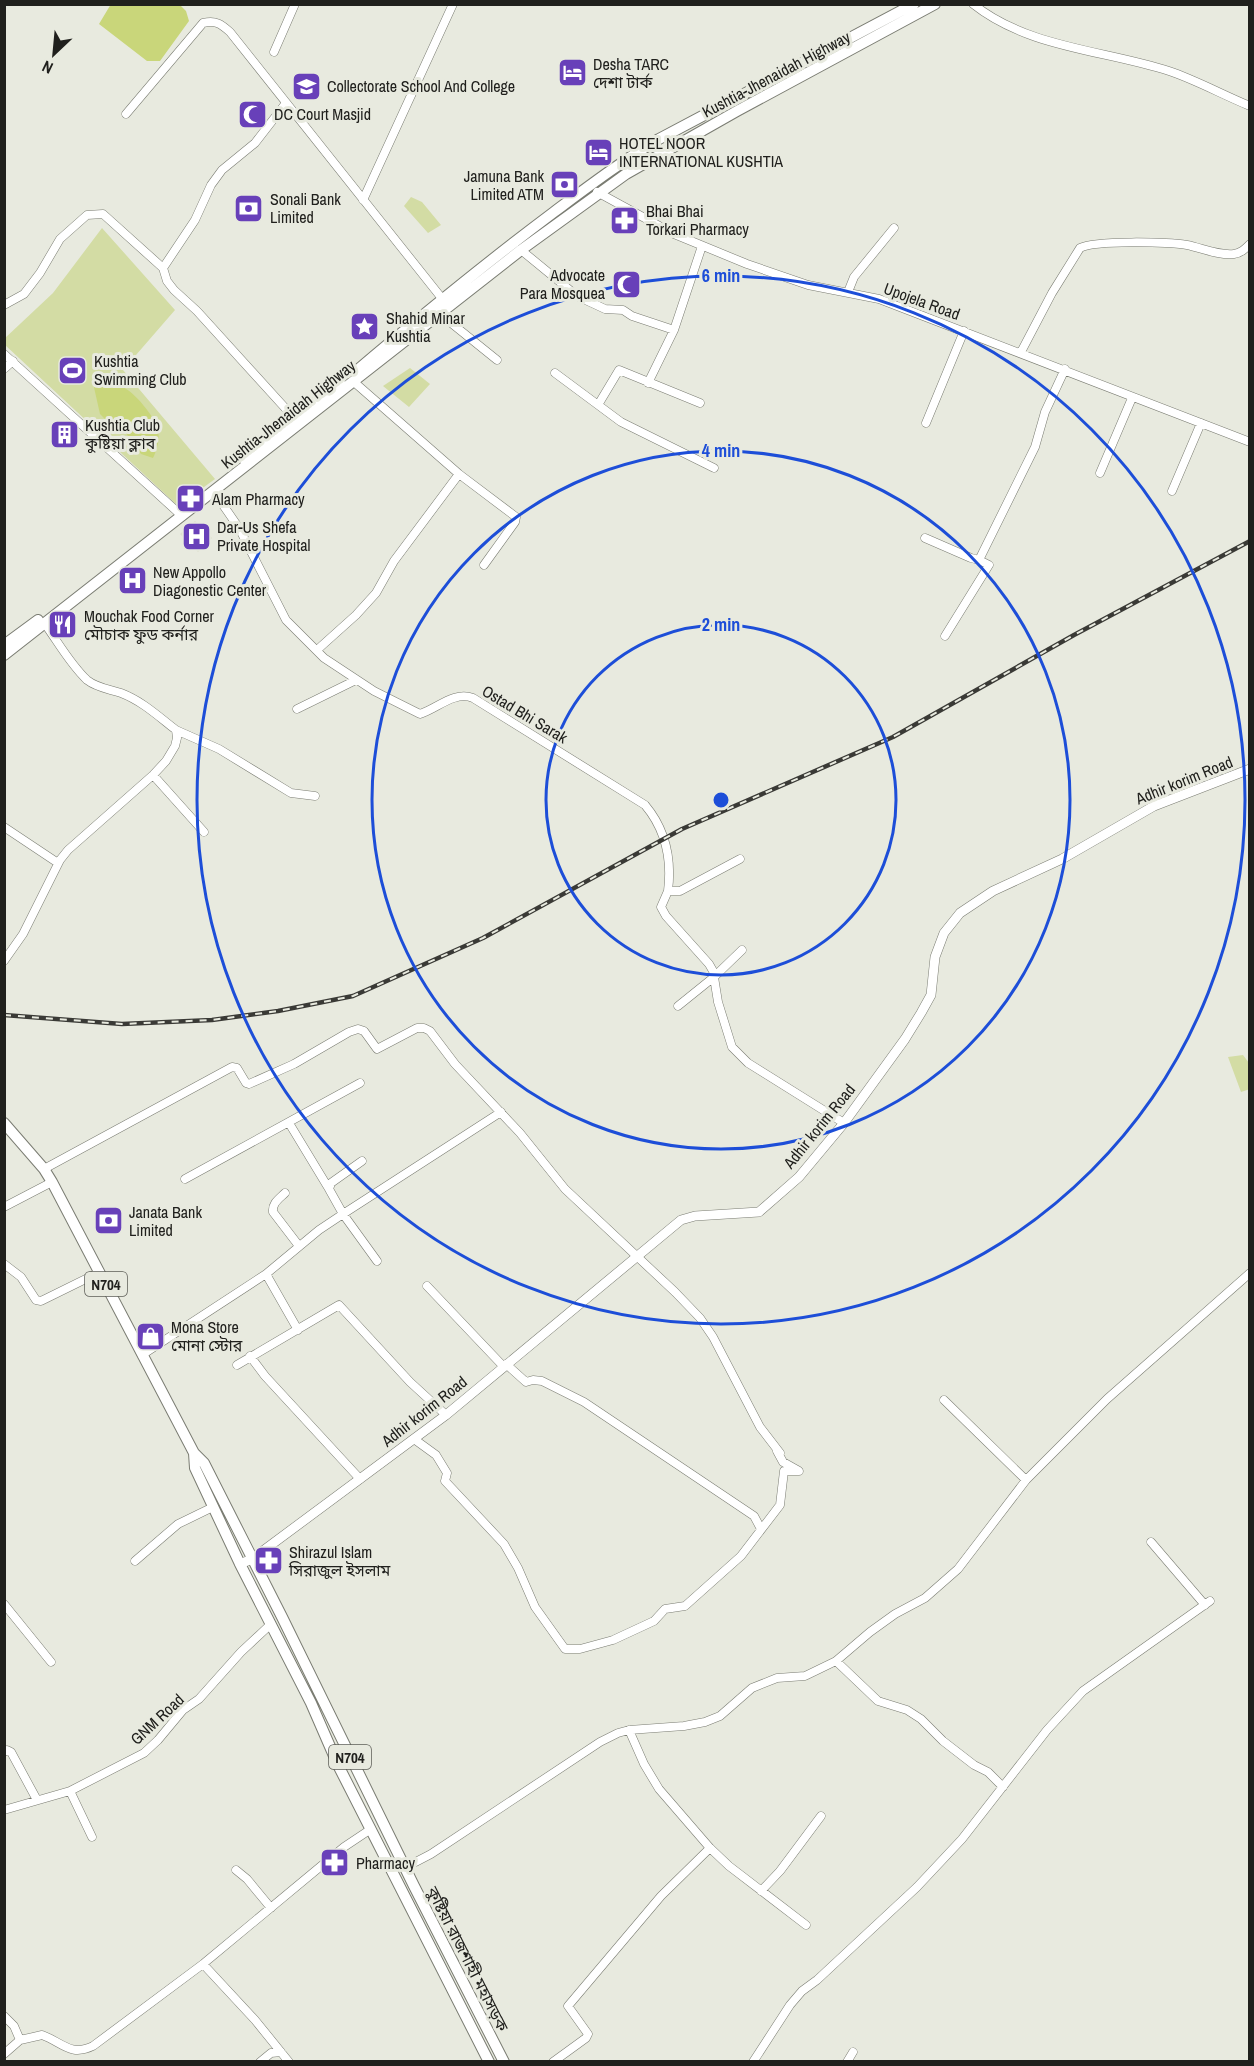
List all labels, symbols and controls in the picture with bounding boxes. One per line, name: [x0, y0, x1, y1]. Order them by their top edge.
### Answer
north arrow: [24, 24, 84, 84]
street label: Kushtia-Jhenaidah Highway: [698, 25, 854, 122]
place label: Desha TARC দেশা টার্ক: [593, 53, 669, 93]
text: N: [38, 56, 57, 79]
hotel icon: Desha TARC দেশা টার্ক: [556, 57, 588, 89]
school or university icon: Collectorate School And College: [290, 70, 322, 102]
place label: Collectorate School And College: [327, 75, 515, 97]
mosque icon: DC Court Masjid: [237, 98, 269, 130]
place label: DC Court Masjid: [274, 103, 371, 125]
place label: HOTEL NOOR INTERNATIONAL KUSHTIA: [619, 132, 783, 172]
hotel icon: HOTEL NOOR INTERNATIONAL KUSHTIA: [582, 136, 614, 168]
place label: Jamuna Bank Limited ATM: [464, 165, 544, 205]
bank icon: Jamuna Bank Limited ATM: [549, 169, 581, 201]
place label: Sonali Bank Limited: [270, 188, 341, 228]
bank icon: Sonali Bank Limited: [233, 192, 265, 224]
place label: Bhai Bhai Torkari Pharmacy: [646, 200, 749, 240]
pharmacy icon: Bhai Bhai Torkari Pharmacy: [609, 204, 641, 236]
text: 6 min: [702, 263, 740, 288]
place label: Advocate Para Mosquea: [520, 264, 606, 304]
mosque icon: Advocate Para Mosquea: [610, 268, 642, 300]
street label: Upojela Road: [881, 277, 963, 325]
place label: Shahid Minar Kushtia: [386, 307, 465, 347]
place icon: Shahid Minar Kushtia: [349, 311, 381, 343]
place label: Kushtia Swimming Club: [94, 350, 187, 390]
sports icon: Kushtia Swimming Club: [57, 354, 89, 386]
street label: Kushtia-Jhenaidah Highway: [216, 354, 360, 473]
place label: Kushtia Club কুষ্টিয়া ক্লাব: [84, 414, 160, 454]
building icon: Kushtia Club কুষ্টিয়া ক্লাব: [48, 418, 80, 450]
text: 4 min: [702, 438, 740, 463]
pharmacy icon: Alam Pharmacy: [175, 483, 207, 515]
place label: Alam Pharmacy: [211, 488, 305, 510]
place label: Dar-Us Shefa Private Hospital: [217, 516, 310, 556]
hospital icon: Dar-Us Shefa Private Hospital: [180, 520, 212, 552]
place label: New Appollo Diagonestic Center: [153, 561, 267, 601]
hospital icon: New Appollo Diagonestic Center: [116, 565, 148, 597]
place label: Mouchak Food Corner মৌচাক ফুড কর্নার: [84, 605, 215, 645]
restaurant icon: Mouchak Food Corner মৌচাক ফুড কর্নার: [47, 609, 79, 641]
text: 2 min: [702, 612, 740, 637]
street label: Ostad Bhi Sarak: [478, 680, 572, 748]
street label: Adhir korim Road: [1131, 751, 1236, 810]
centre of rings: [711, 790, 731, 810]
street label: Adhir korim Road: [777, 1079, 860, 1174]
place label: Janata Bank Limited: [129, 1201, 202, 1241]
bank icon: Janata Bank Limited: [92, 1205, 124, 1237]
road number: N704: [85, 1272, 127, 1296]
place label: Mona Store মোনা স্টোর: [171, 1316, 243, 1356]
shop icon: Mona Store মোনা স্টোর: [134, 1320, 166, 1352]
street label: Adhir korim Road: [376, 1371, 471, 1452]
place label: Shirazul Islam সিরাজুল ইসলাম: [288, 1541, 391, 1581]
pharmacy icon: Shirazul Islam সিরাজুল ইসলাম: [252, 1545, 284, 1577]
street label: GNM Road: [126, 1689, 188, 1749]
road number: N704: [329, 1745, 371, 1769]
pharmacy icon: Pharmacy: [319, 1847, 351, 1879]
place label: Pharmacy: [356, 1852, 415, 1874]
street label: কুষ্টিয়া রাজশাহী মহাসড়ক: [422, 1882, 515, 2036]

